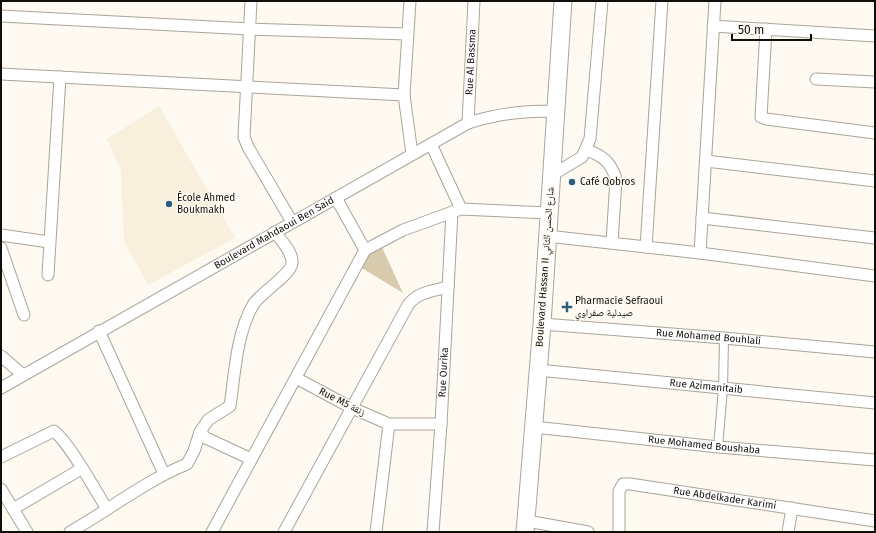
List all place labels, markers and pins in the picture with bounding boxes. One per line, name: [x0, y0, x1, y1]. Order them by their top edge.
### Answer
place label: Café Qobros: [580, 176, 635, 188]
marker: Café Qobros: [567, 177, 577, 187]
place label: École Ahmed Boukmakh: [177, 190, 235, 216]
marker: École Ahmed Boukmakh: [164, 199, 174, 209]
place label: Pharmacie Sefraoui صيدلية صفراوي: [575, 295, 663, 321]
marker: Pharmacie Sefraoui صيدلية صفراوي: [562, 302, 572, 312]

